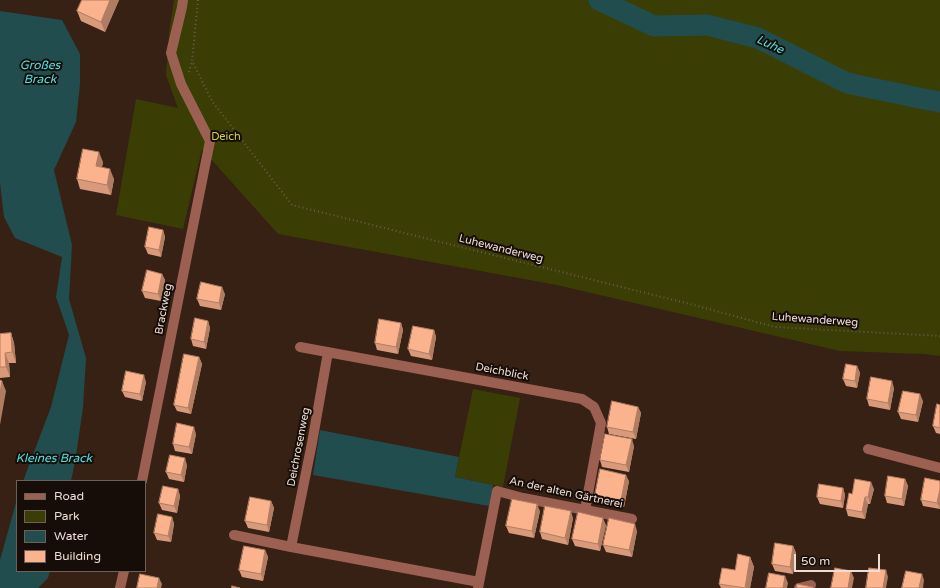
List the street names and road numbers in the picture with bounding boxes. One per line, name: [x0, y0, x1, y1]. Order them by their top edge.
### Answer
street label: Luhewanderweg: [457, 232, 545, 266]
street label: Brackweg: [153, 282, 175, 336]
street label: Luhewanderweg: [771, 310, 859, 330]
street label: Deichblick: [474, 360, 530, 384]
street label: Deichrosenweg: [285, 406, 313, 488]
street label: An der alten Gärtnerei: [508, 475, 624, 511]

